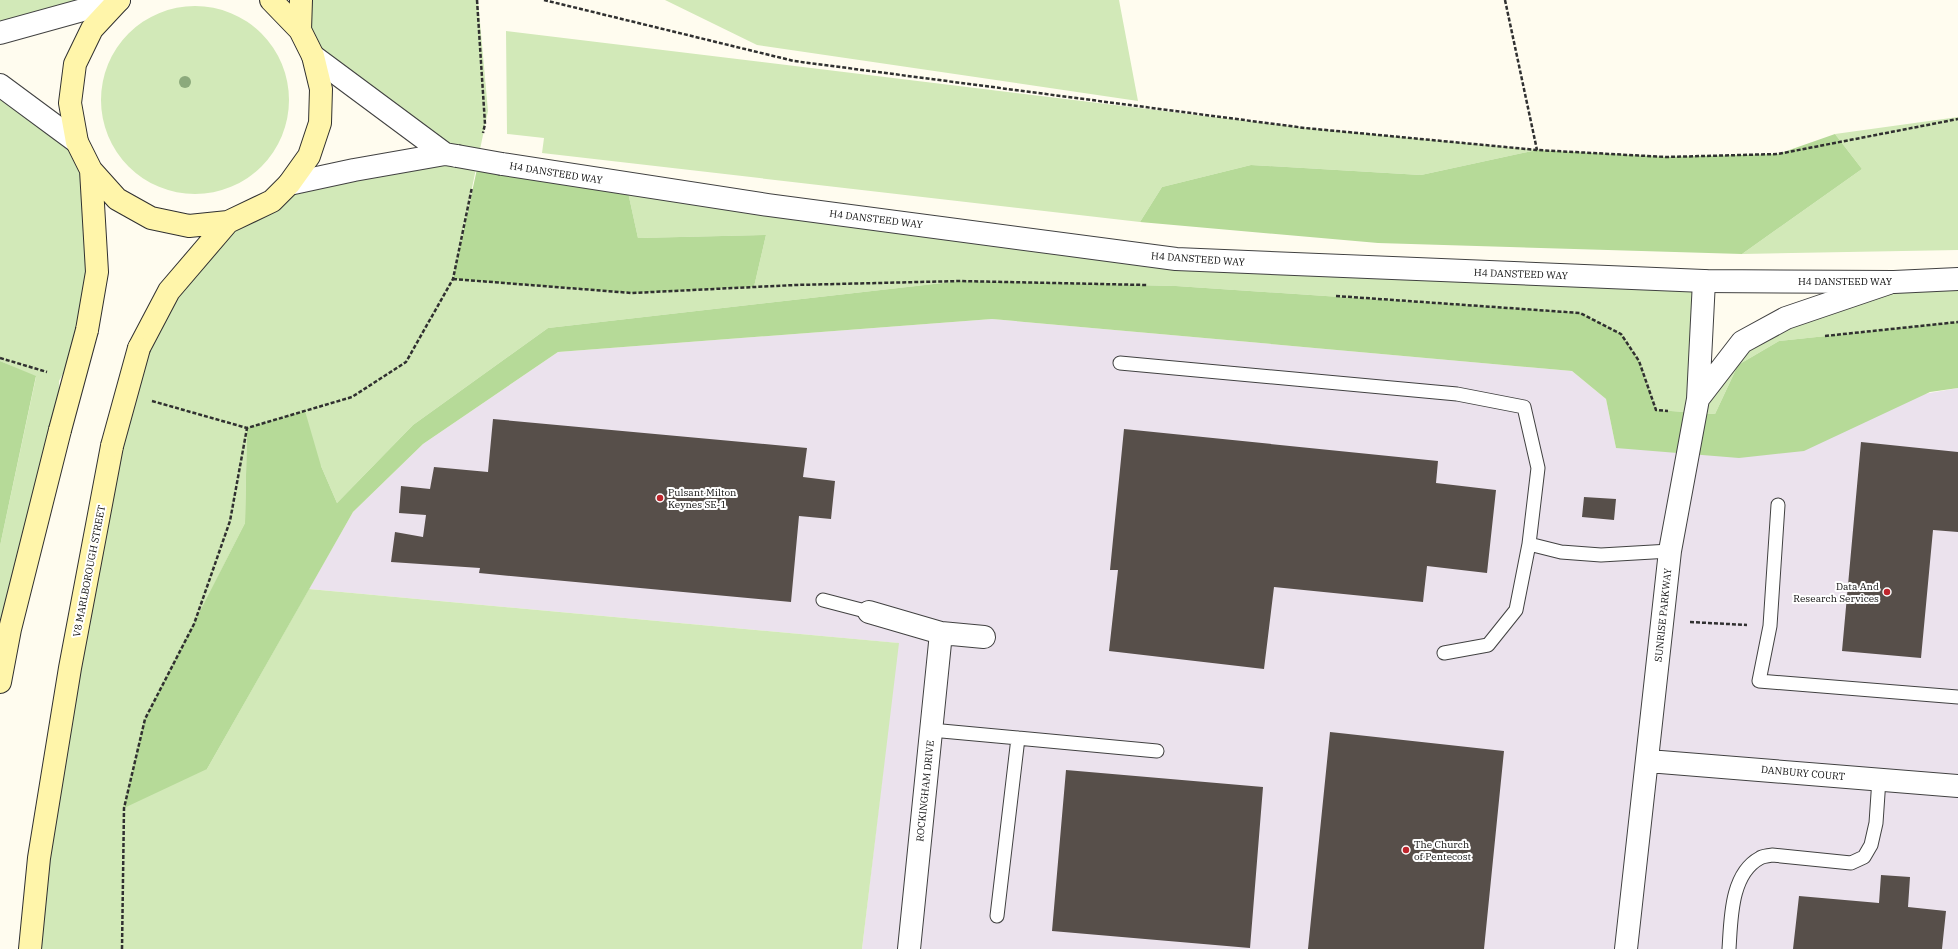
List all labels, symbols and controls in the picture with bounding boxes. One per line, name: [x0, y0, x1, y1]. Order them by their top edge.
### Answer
street label: H4 DANSTEED WAY: [509, 159, 604, 187]
street label: H4 DANSTEED WAY: [829, 207, 924, 231]
street label: H4 DANSTEED WAY: [1151, 249, 1246, 269]
street label: H4 DANSTEED WAY: [1474, 266, 1569, 282]
street label: H4 DANSTEED WAY: [1798, 275, 1893, 288]
place label: Pulsant Milton Keynes SE-1: [668, 486, 737, 511]
marker: Pulsant Milton Keynes SE-1: [655, 493, 665, 503]
street label: V8 MARLBOROUGH STREET: [70, 504, 108, 638]
street label: SUNRISE PARKWAY: [1652, 567, 1674, 663]
place label: Data And Research Services: [1793, 580, 1879, 605]
marker: Data And Research Services: [1882, 587, 1892, 597]
street label: ROCKINGHAM DRIVE: [913, 740, 937, 842]
street label: DANBURY COURT: [1760, 763, 1846, 783]
place label: The Church of Pentecost: [1414, 838, 1472, 863]
marker: The Church of Pentecost: [1401, 845, 1411, 855]

